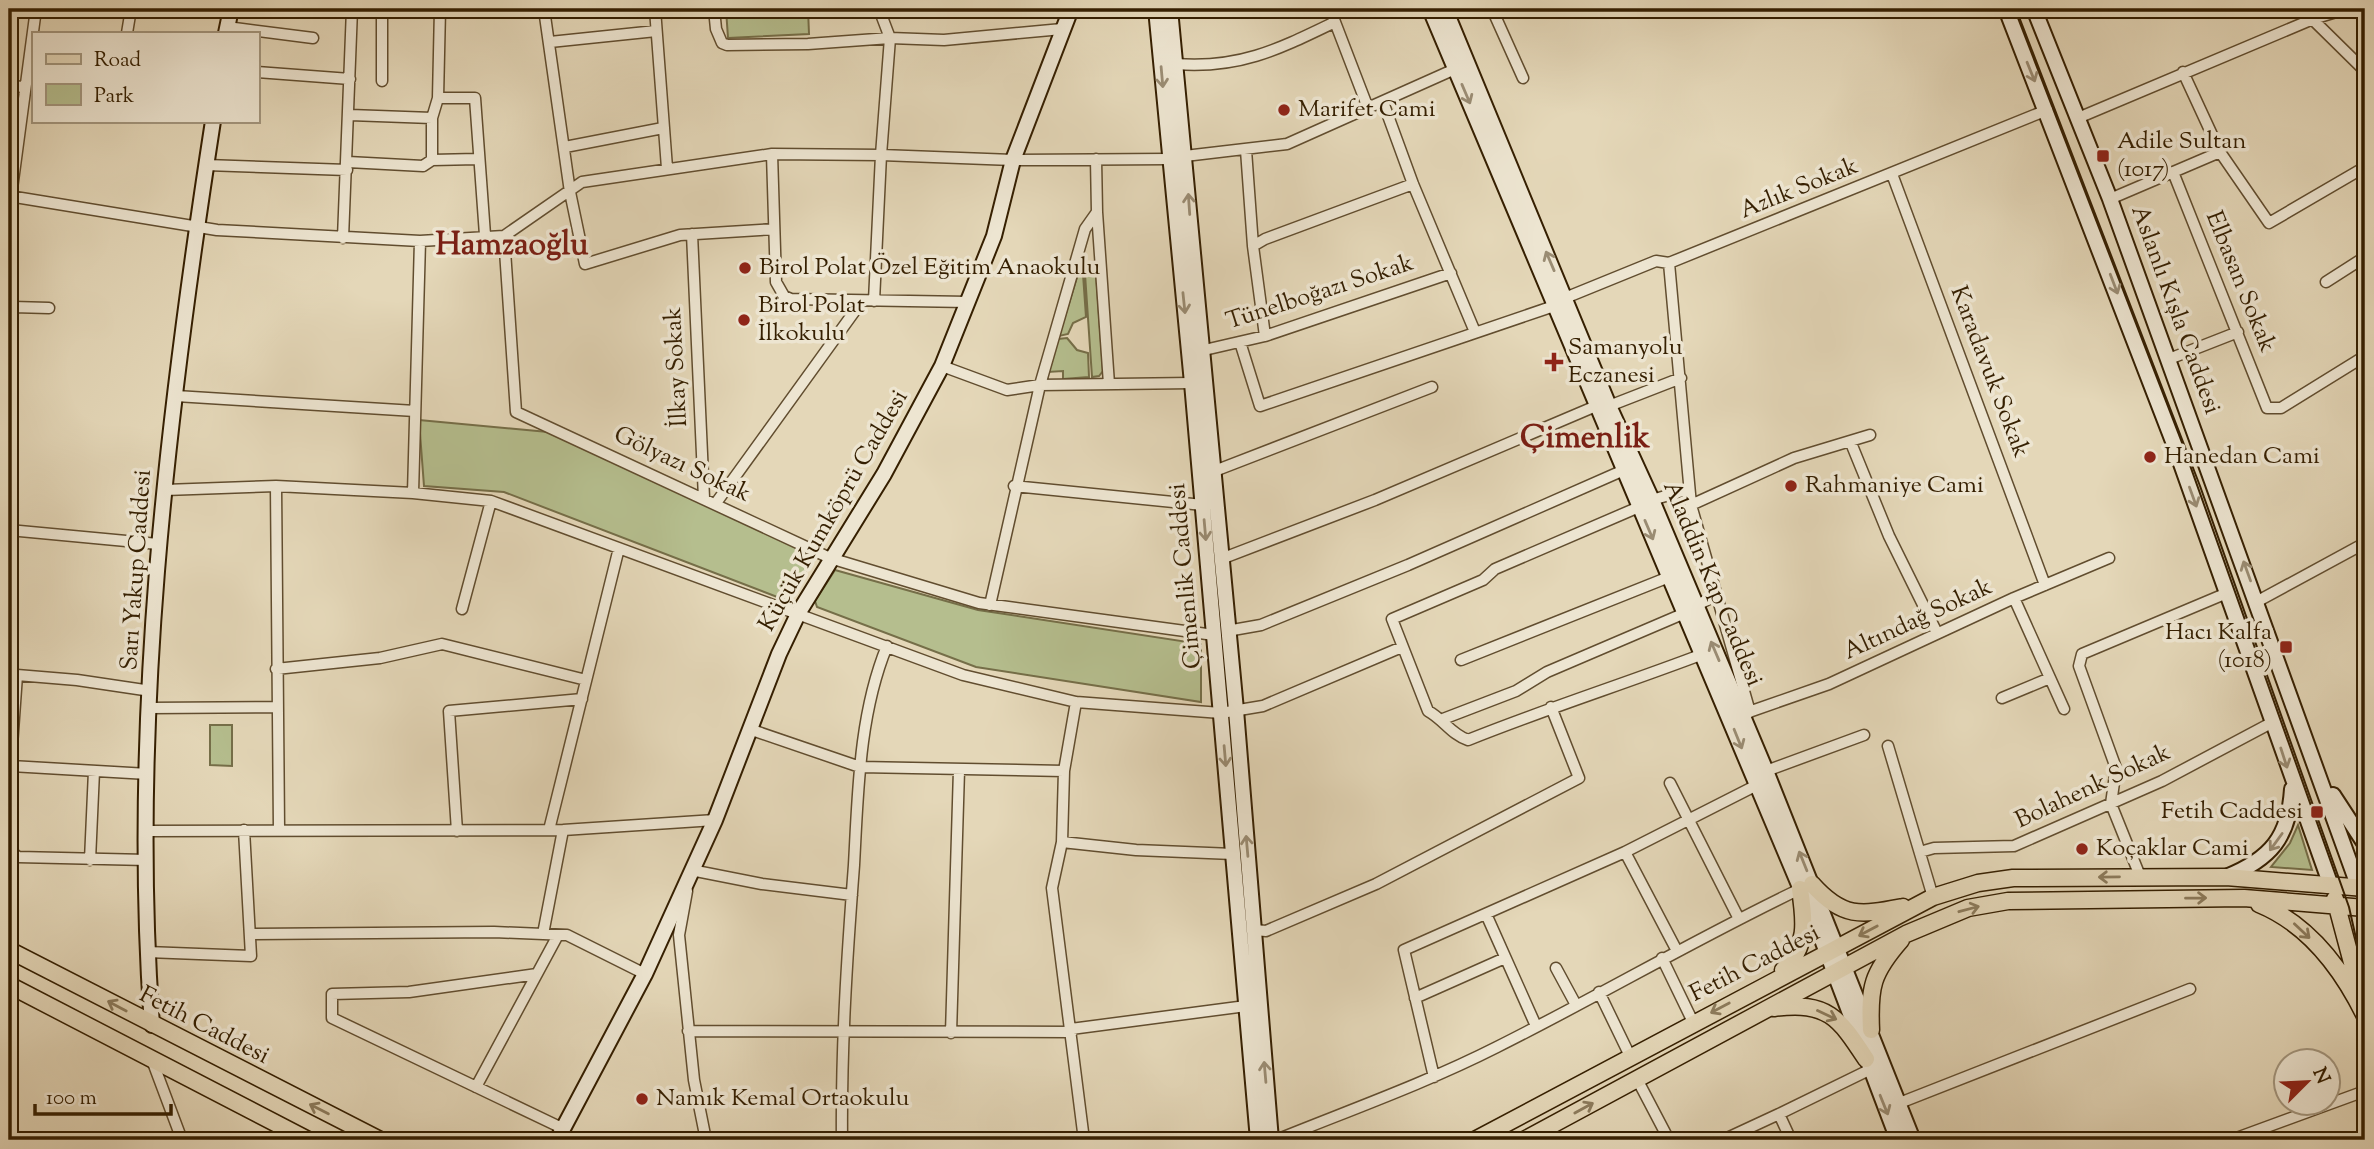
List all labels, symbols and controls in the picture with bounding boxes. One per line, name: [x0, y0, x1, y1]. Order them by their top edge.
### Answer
legend: [32, 32, 259, 122]
text: Road: [94, 46, 141, 76]
one-way arrow: [2026, 61, 2039, 82]
one-way arrow: [1156, 65, 1169, 88]
text: Park: [94, 82, 135, 112]
one-way arrow: [1460, 83, 1473, 105]
place label: Marifet Cami: [1298, 93, 1436, 127]
marker: Marifet Cami: [1276, 102, 1292, 118]
place label: Adile Sultan (1017): [2117, 125, 2246, 187]
marker: Adile Sultan (1017): [2095, 148, 2111, 164]
street label: Azlık Sokak: [1735, 150, 1863, 228]
one-way arrow: [1182, 193, 1195, 216]
street label: Aslanlı Kışla Caddesi: [2121, 201, 2229, 419]
street label: Elbasan Sokak: [2196, 206, 2284, 358]
district label: Hamzaoğlu: [435, 223, 589, 269]
street label: Tünelboğazı Sokak: [1222, 247, 1418, 339]
place label: Birol Polat Özel Eğitim Anaokulu: [759, 251, 1101, 285]
one-way arrow: [1542, 251, 1555, 273]
marker: Birol Polat Özel Eğitim Anaokulu: [737, 260, 753, 276]
one-way arrow: [2108, 273, 2121, 295]
street label: Karadavuk Sokak: [1941, 281, 2037, 463]
place label: Birol Polat İlkokulu: [758, 289, 865, 351]
one-way arrow: [1178, 291, 1191, 314]
street label: İlkay Sokak: [657, 306, 697, 428]
marker: Birol Polat İlkokulu: [736, 312, 752, 328]
place label: Samanyolu Eczanesi: [1568, 331, 1683, 393]
marker: Samanyolu Eczanesi: [1546, 354, 1562, 370]
street label: Küçük Kumköprü Caddesi: [751, 384, 917, 638]
district label: Çimenlik: [1520, 416, 1650, 462]
street label: Gölyazı Sokak: [608, 418, 756, 512]
place label: Hanedan Cami: [2164, 440, 2320, 474]
marker: Hanedan Cami: [2142, 449, 2158, 465]
street label: Sarı Yakup Caddesi: [113, 468, 161, 672]
place label: Rahmaniye Cami: [1805, 469, 1984, 503]
street label: Aladdin Kap Caddesi: [1653, 476, 1771, 692]
marker: Rahmaniye Cami: [1783, 478, 1799, 494]
street label: Çimenlik Caddesi: [1161, 482, 1211, 670]
one-way arrow: [2188, 486, 2200, 508]
one-way arrow: [1199, 518, 1212, 540]
one-way arrow: [1643, 519, 1656, 540]
one-way arrow: [2239, 560, 2252, 582]
street label: Altındağ Sokak: [1838, 571, 1998, 669]
place label: Hacı Kalfa (1018): [2165, 616, 2272, 678]
marker: Hacı Kalfa (1018): [2278, 639, 2294, 655]
one-way arrow: [1708, 641, 1721, 663]
one-way arrow: [1732, 728, 1745, 750]
street label: Bolahenk Sokak: [2010, 736, 2176, 838]
one-way arrow: [1218, 745, 1231, 767]
one-way arrow: [2279, 747, 2292, 769]
place label: Fetih Caddesi: [2161, 795, 2303, 829]
marker: Fetih Caddesi: [2309, 804, 2325, 820]
place label: Koçaklar Cami: [2096, 832, 2249, 866]
one-way arrow: [2269, 832, 2283, 851]
one-way arrow: [1240, 835, 1253, 857]
marker: Koçaklar Cami: [2074, 841, 2090, 857]
one-way arrow: [1795, 851, 1808, 872]
one-way arrow: [2098, 870, 2121, 883]
one-way arrow: [2184, 891, 2207, 905]
one-way arrow: [1958, 901, 1980, 914]
street label: Fetih Caddesi: [1684, 917, 1826, 1011]
one-way arrow: [2293, 923, 2310, 940]
one-way arrow: [1858, 925, 1879, 938]
street label: Fetih Caddesi: [133, 979, 275, 1073]
one-way arrow: [107, 999, 127, 1013]
one-way arrow: [1710, 1002, 1731, 1015]
one-way arrow: [1816, 1009, 1837, 1022]
north arrow: [2272, 1048, 2342, 1118]
one-way arrow: [1259, 1061, 1272, 1084]
text: N: [2305, 1064, 2336, 1089]
scale bar: [35, 1072, 172, 1116]
place label: Namık Kemal Ortaokulu: [656, 1082, 909, 1116]
text: 100 m: [46, 1084, 97, 1114]
marker: Namık Kemal Ortaokulu: [634, 1091, 650, 1107]
one-way arrow: [1878, 1094, 1891, 1115]
one-way arrow: [1573, 1100, 1593, 1114]
one-way arrow: [309, 1102, 330, 1116]

